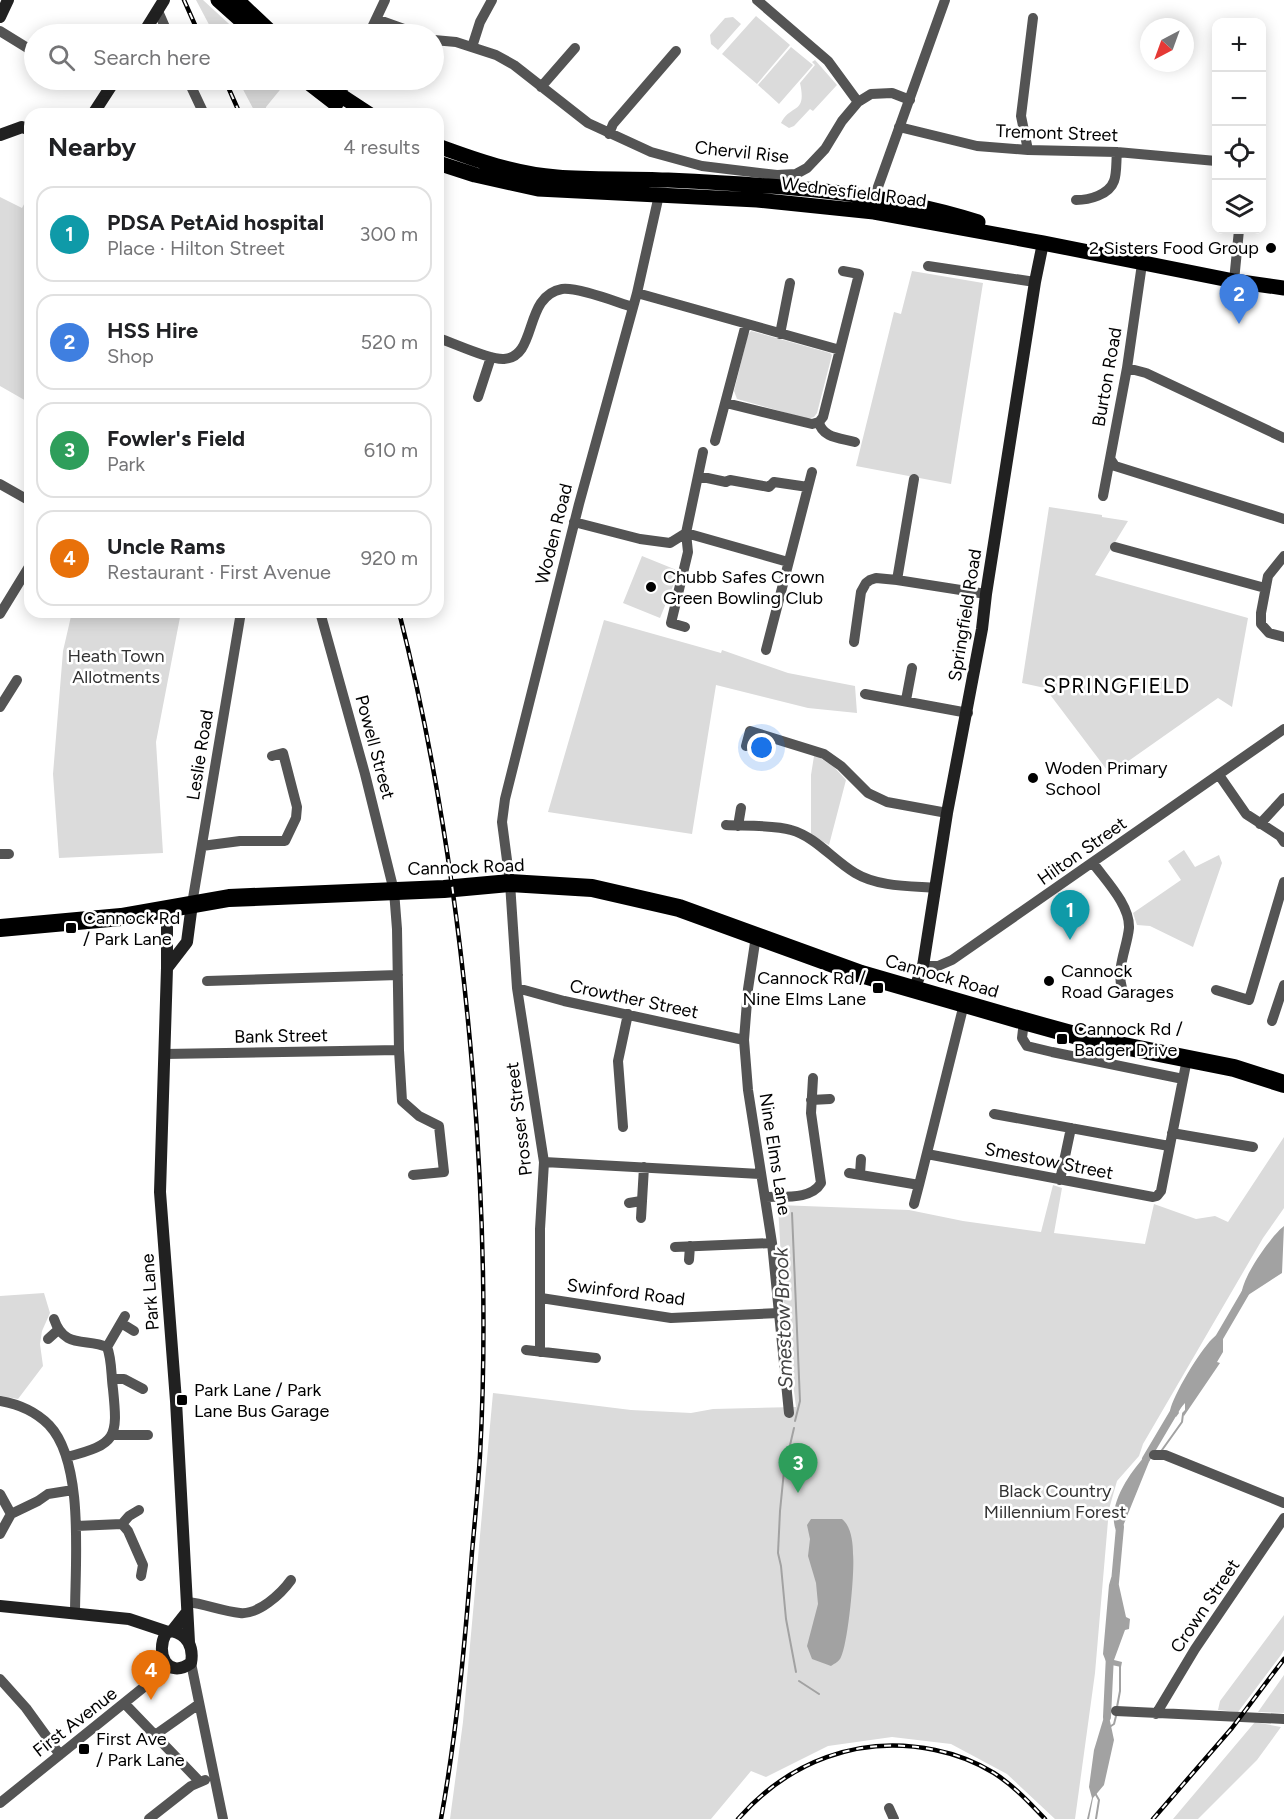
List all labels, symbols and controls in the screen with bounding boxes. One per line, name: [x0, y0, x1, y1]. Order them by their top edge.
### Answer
north arrow: [1140, 18, 1194, 72]
map controls: [1212, 18, 1266, 234]
button: +: [1212, 18, 1266, 72]
search box: [24, 24, 444, 90]
icon: search: [45, 41, 78, 74]
text: Search here: [93, 44, 211, 71]
button: −: [1212, 72, 1266, 126]
street label: Tremont Street: [995, 120, 1119, 146]
button: locate: [1212, 126, 1266, 180]
text: Nearby: [48, 131, 136, 163]
text: 4 results: [343, 135, 420, 159]
street label: Chervil Rise: [694, 136, 790, 168]
street label: Wednesfield Road: [780, 172, 928, 212]
button: layers: [1212, 180, 1266, 234]
text: PDSA PetAid hospital: [107, 209, 324, 236]
text: 1: [65, 222, 74, 246]
text: 300 m: [360, 222, 418, 246]
text: Place · Hilton Street: [107, 236, 285, 260]
place label: 2 Sisters Food Group: [1089, 237, 1259, 259]
marker: 2 Sisters Food Group: [1264, 241, 1278, 255]
pin: 2: [1220, 274, 1258, 324]
text: HSS Hire: [107, 317, 198, 344]
street label: Burton Road: [1087, 326, 1127, 428]
text: 2: [64, 330, 75, 354]
text: 520 m: [361, 330, 418, 354]
text: Shop: [107, 344, 154, 368]
text: Fowler's Field: [107, 425, 245, 452]
text: 3: [64, 438, 75, 462]
text: 610 m: [364, 438, 418, 462]
text: Park: [107, 452, 145, 476]
street label: Woden Road: [531, 481, 577, 587]
text: Uncle Rams: [107, 533, 225, 560]
text: 4: [63, 546, 76, 570]
text: 920 m: [361, 546, 418, 570]
street label: Springfield Road: [944, 547, 986, 683]
text: Restaurant · First Avenue: [107, 560, 331, 584]
place label: Chubb Safes Crown Green Bowling Club: [663, 566, 825, 609]
marker: Chubb Safes Crown Green Bowling Club: [644, 580, 658, 594]
park label: Heath Town Allotments: [67, 645, 165, 688]
district label: SPRINGFIELD: [1043, 673, 1191, 698]
street label: Powell Street: [351, 693, 400, 802]
street label: Leslie Road: [182, 708, 218, 802]
your location: [747, 733, 776, 762]
place label: Woden Primary School: [1045, 757, 1168, 800]
marker: Woden Primary School: [1026, 771, 1040, 785]
street label: Hilton Street: [1033, 812, 1131, 890]
street label: Cannock Road: [407, 854, 525, 880]
pin: 1: [1050, 890, 1090, 940]
place label: Cannock Rd / Park Lane: [83, 907, 180, 950]
marker: Cannock Rd / Park Lane: [64, 921, 78, 935]
street label: Cannock Road: [883, 949, 1001, 1003]
place label: Cannock Road Garages: [1061, 960, 1174, 1003]
place label: Cannock Rd / Nine Elms Lane: [742, 967, 866, 1010]
marker: Cannock Road Garages: [1042, 974, 1056, 988]
street label: Crowther Street: [568, 975, 701, 1023]
marker: Cannock Rd / Nine Elms Lane: [871, 981, 885, 995]
place label: Cannock Rd / Badger Drive: [1074, 1018, 1183, 1061]
street label: Bank Street: [234, 1024, 328, 1048]
marker: Cannock Rd / Badger Drive: [1055, 1032, 1069, 1046]
street label: Prosser Street: [501, 1061, 537, 1177]
street label: Nine Elms Lane: [754, 1091, 796, 1217]
street label: Smestow Street: [983, 1138, 1115, 1184]
water label: Smestow Brook: [768, 1246, 797, 1389]
street label: Park Lane: [136, 1253, 164, 1331]
street label: Swinford Road: [566, 1274, 686, 1310]
place label: Park Lane / Park Lane Bus Garage: [194, 1379, 329, 1422]
marker: Park Lane / Park Lane Bus Garage: [175, 1393, 189, 1407]
pin: 3: [778, 1444, 818, 1493]
park label: Black Country Millennium Forest: [984, 1480, 1126, 1523]
street label: Crown Street: [1166, 1555, 1244, 1657]
pin: 4: [132, 1650, 170, 1700]
street label: First Avenue: [29, 1682, 122, 1762]
place label: First Ave / Park Lane: [96, 1728, 185, 1771]
marker: First Ave / Park Lane: [77, 1742, 91, 1756]

